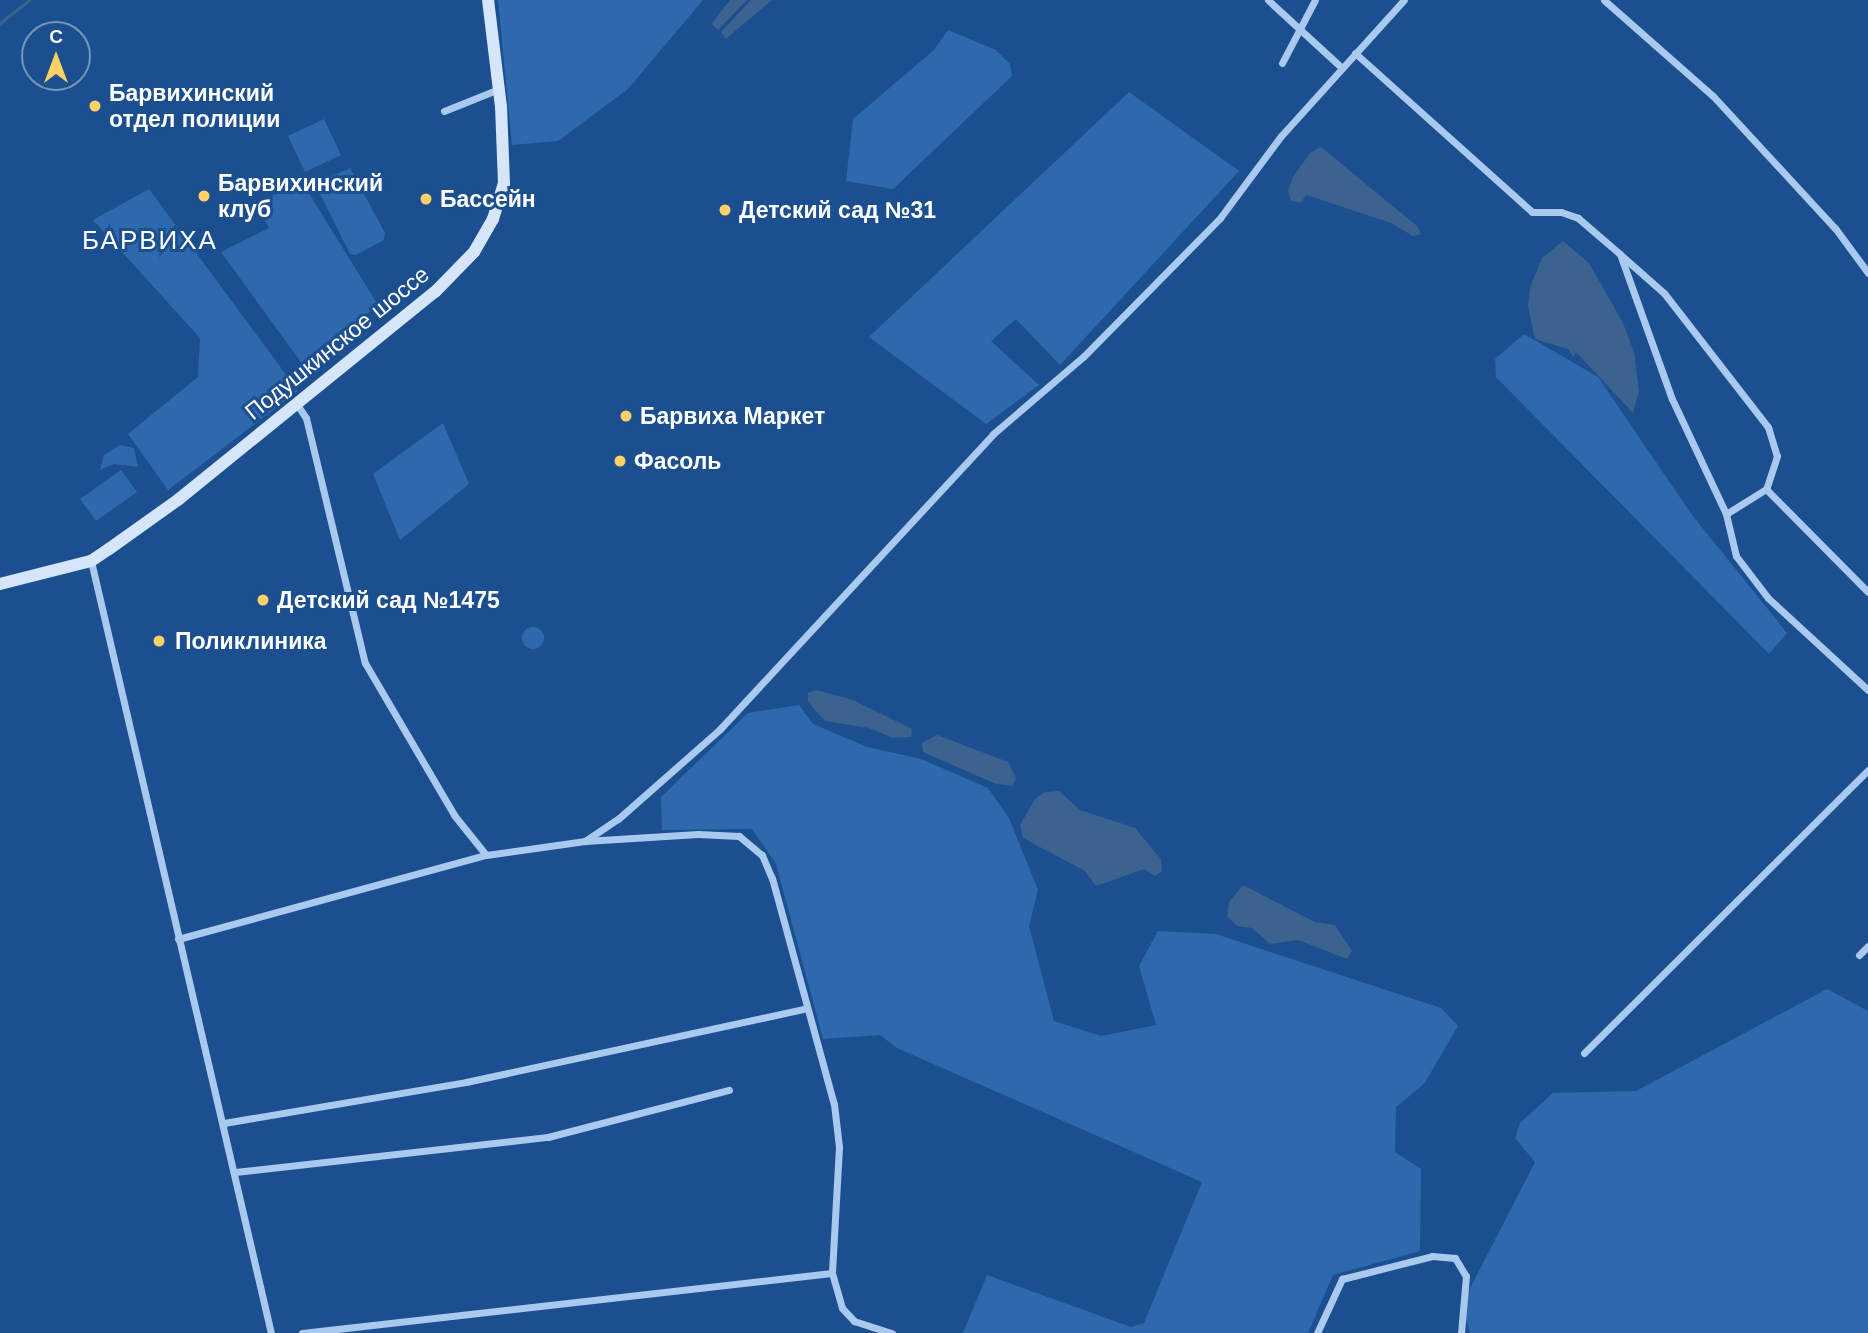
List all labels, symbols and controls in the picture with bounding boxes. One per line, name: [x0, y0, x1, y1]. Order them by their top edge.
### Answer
north arrow: [21, 21, 91, 91]
text: С: [49, 26, 63, 47]
place label: Барвихинский отдел полиции: [109, 79, 280, 133]
marker: Барвихинский отдел полиции: [87, 98, 103, 114]
place label: Барвихинский клуб: [218, 169, 383, 223]
place label: Бассейн: [440, 185, 536, 213]
marker: Барвихинский клуб: [196, 188, 212, 204]
marker: Бассейн: [418, 191, 434, 207]
place label: Детский сад №31: [739, 196, 936, 224]
marker: Детский сад №31: [717, 202, 733, 218]
district label: БАРВИХА: [83, 225, 217, 257]
street label: Подушкинское шоссе: [239, 260, 435, 426]
place label: Барвиха Маркет: [640, 402, 825, 430]
marker: Барвиха Маркет: [618, 408, 634, 424]
place label: Фасоль: [634, 447, 721, 475]
marker: Фасоль: [612, 453, 628, 469]
place label: Детский сад №1475: [277, 586, 500, 614]
marker: Детский сад №1475: [255, 592, 271, 608]
place label: Поликлиника: [175, 627, 327, 655]
marker: Поликлиника: [149, 631, 169, 651]

